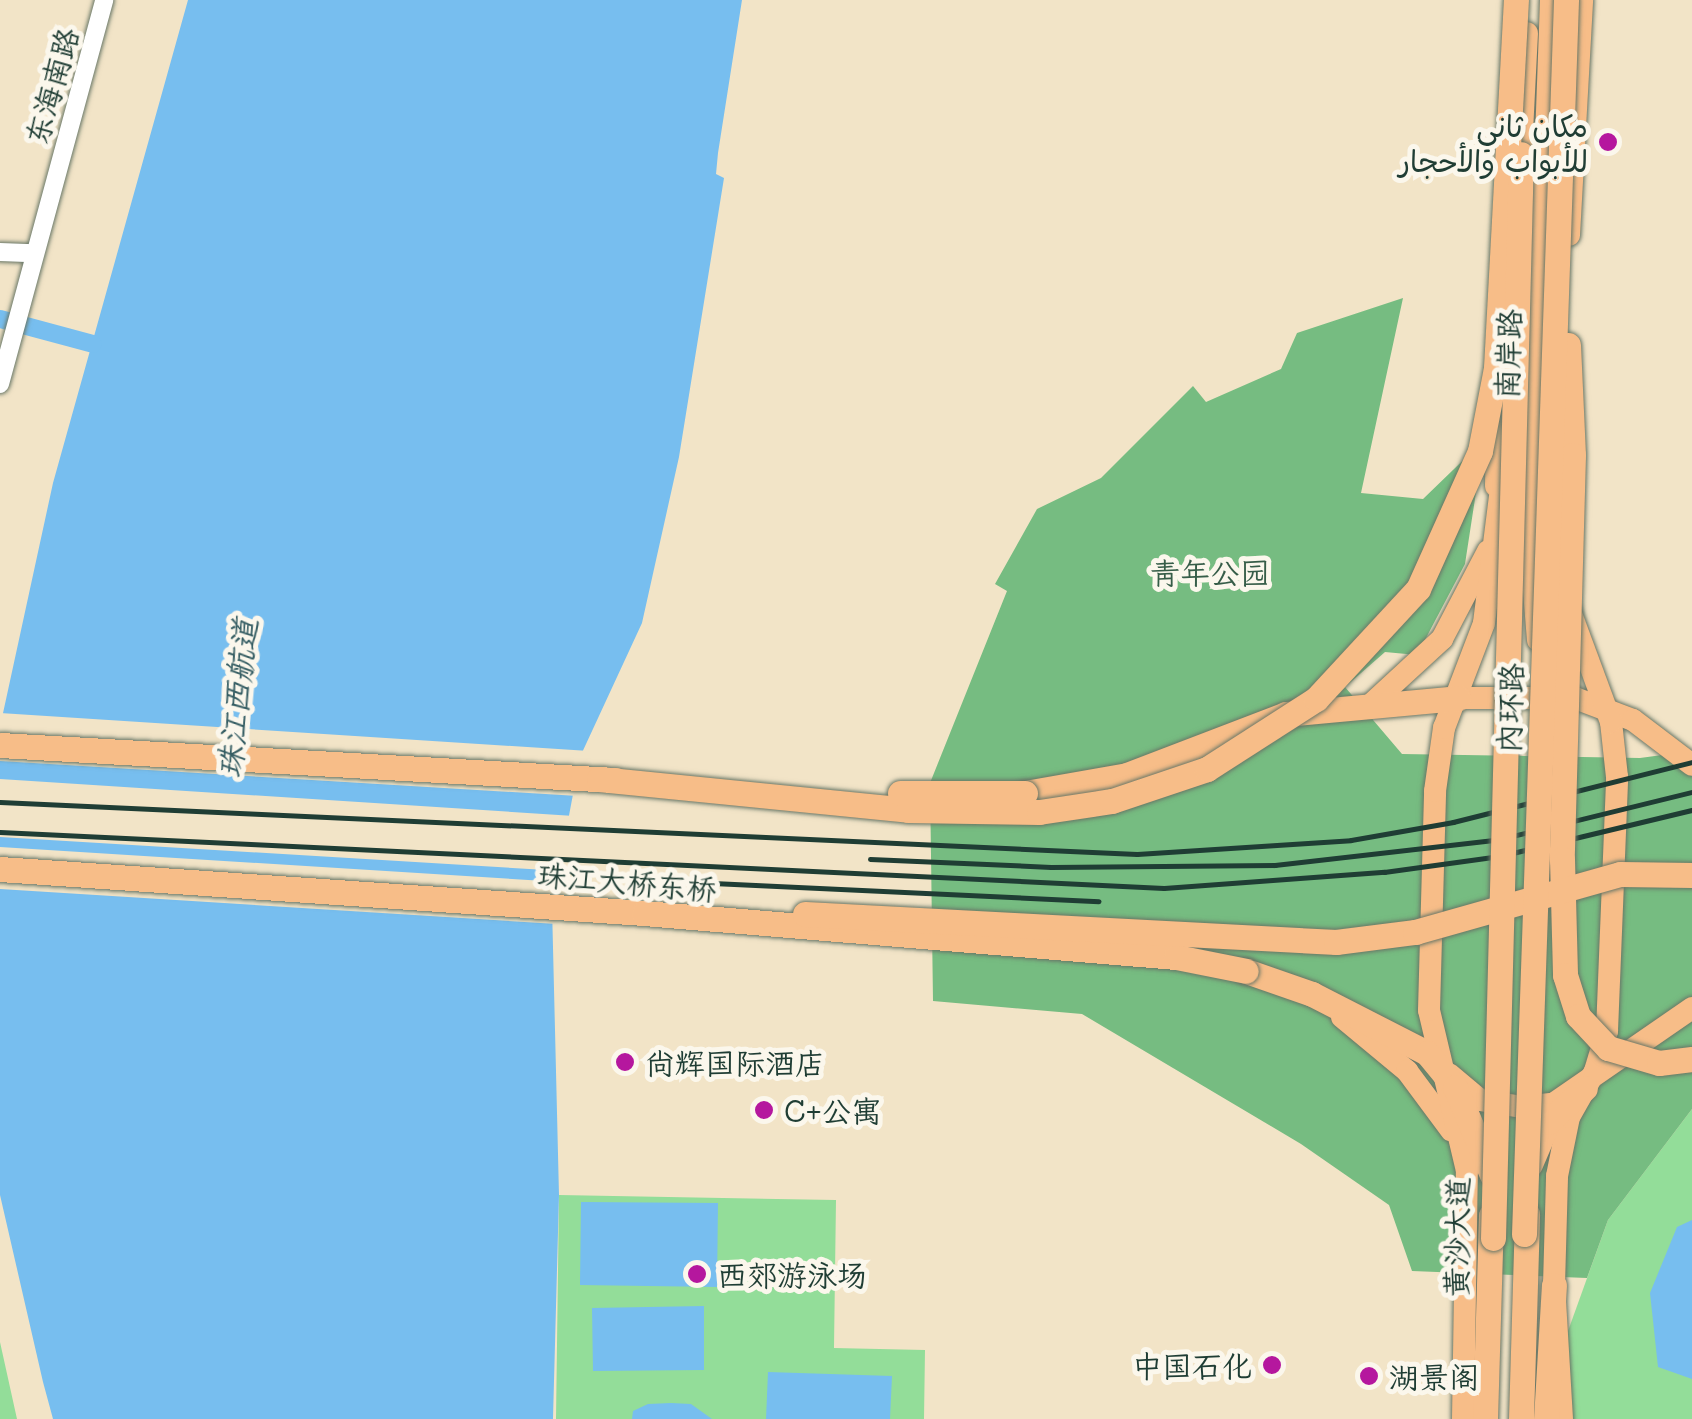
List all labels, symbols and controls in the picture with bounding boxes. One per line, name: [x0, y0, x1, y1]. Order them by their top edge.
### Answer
street label: 东海南路: [17, 23, 85, 149]
place label: مكان ثاني للأبواب والأحجار: [1399, 107, 1588, 178]
marker: مكان ثاني للأبواب والأحجار: [1597, 131, 1619, 153]
street label: 南岸路: [1487, 308, 1527, 400]
park label: 青年公园: [1150, 554, 1270, 590]
water label: 珠江西航道: [209, 616, 263, 780]
street label: 内环路: [1489, 662, 1529, 754]
street label: 珠江大桥东桥: [536, 855, 718, 907]
place label: 尚辉国际酒店: [645, 1044, 825, 1080]
marker: 尚辉国际酒店: [614, 1051, 636, 1073]
place label: C+公寓: [784, 1092, 882, 1128]
marker: C+公寓: [753, 1099, 775, 1121]
street label: 黄沙大道: [1437, 1177, 1475, 1297]
place label: 西郊游泳场: [717, 1256, 867, 1292]
marker: 西郊游泳场: [686, 1263, 708, 1285]
place label: 中国石化: [1132, 1347, 1252, 1383]
marker: 中国石化: [1261, 1354, 1283, 1376]
place label: 湖景阁: [1389, 1358, 1479, 1394]
marker: 湖景阁: [1358, 1365, 1380, 1387]

